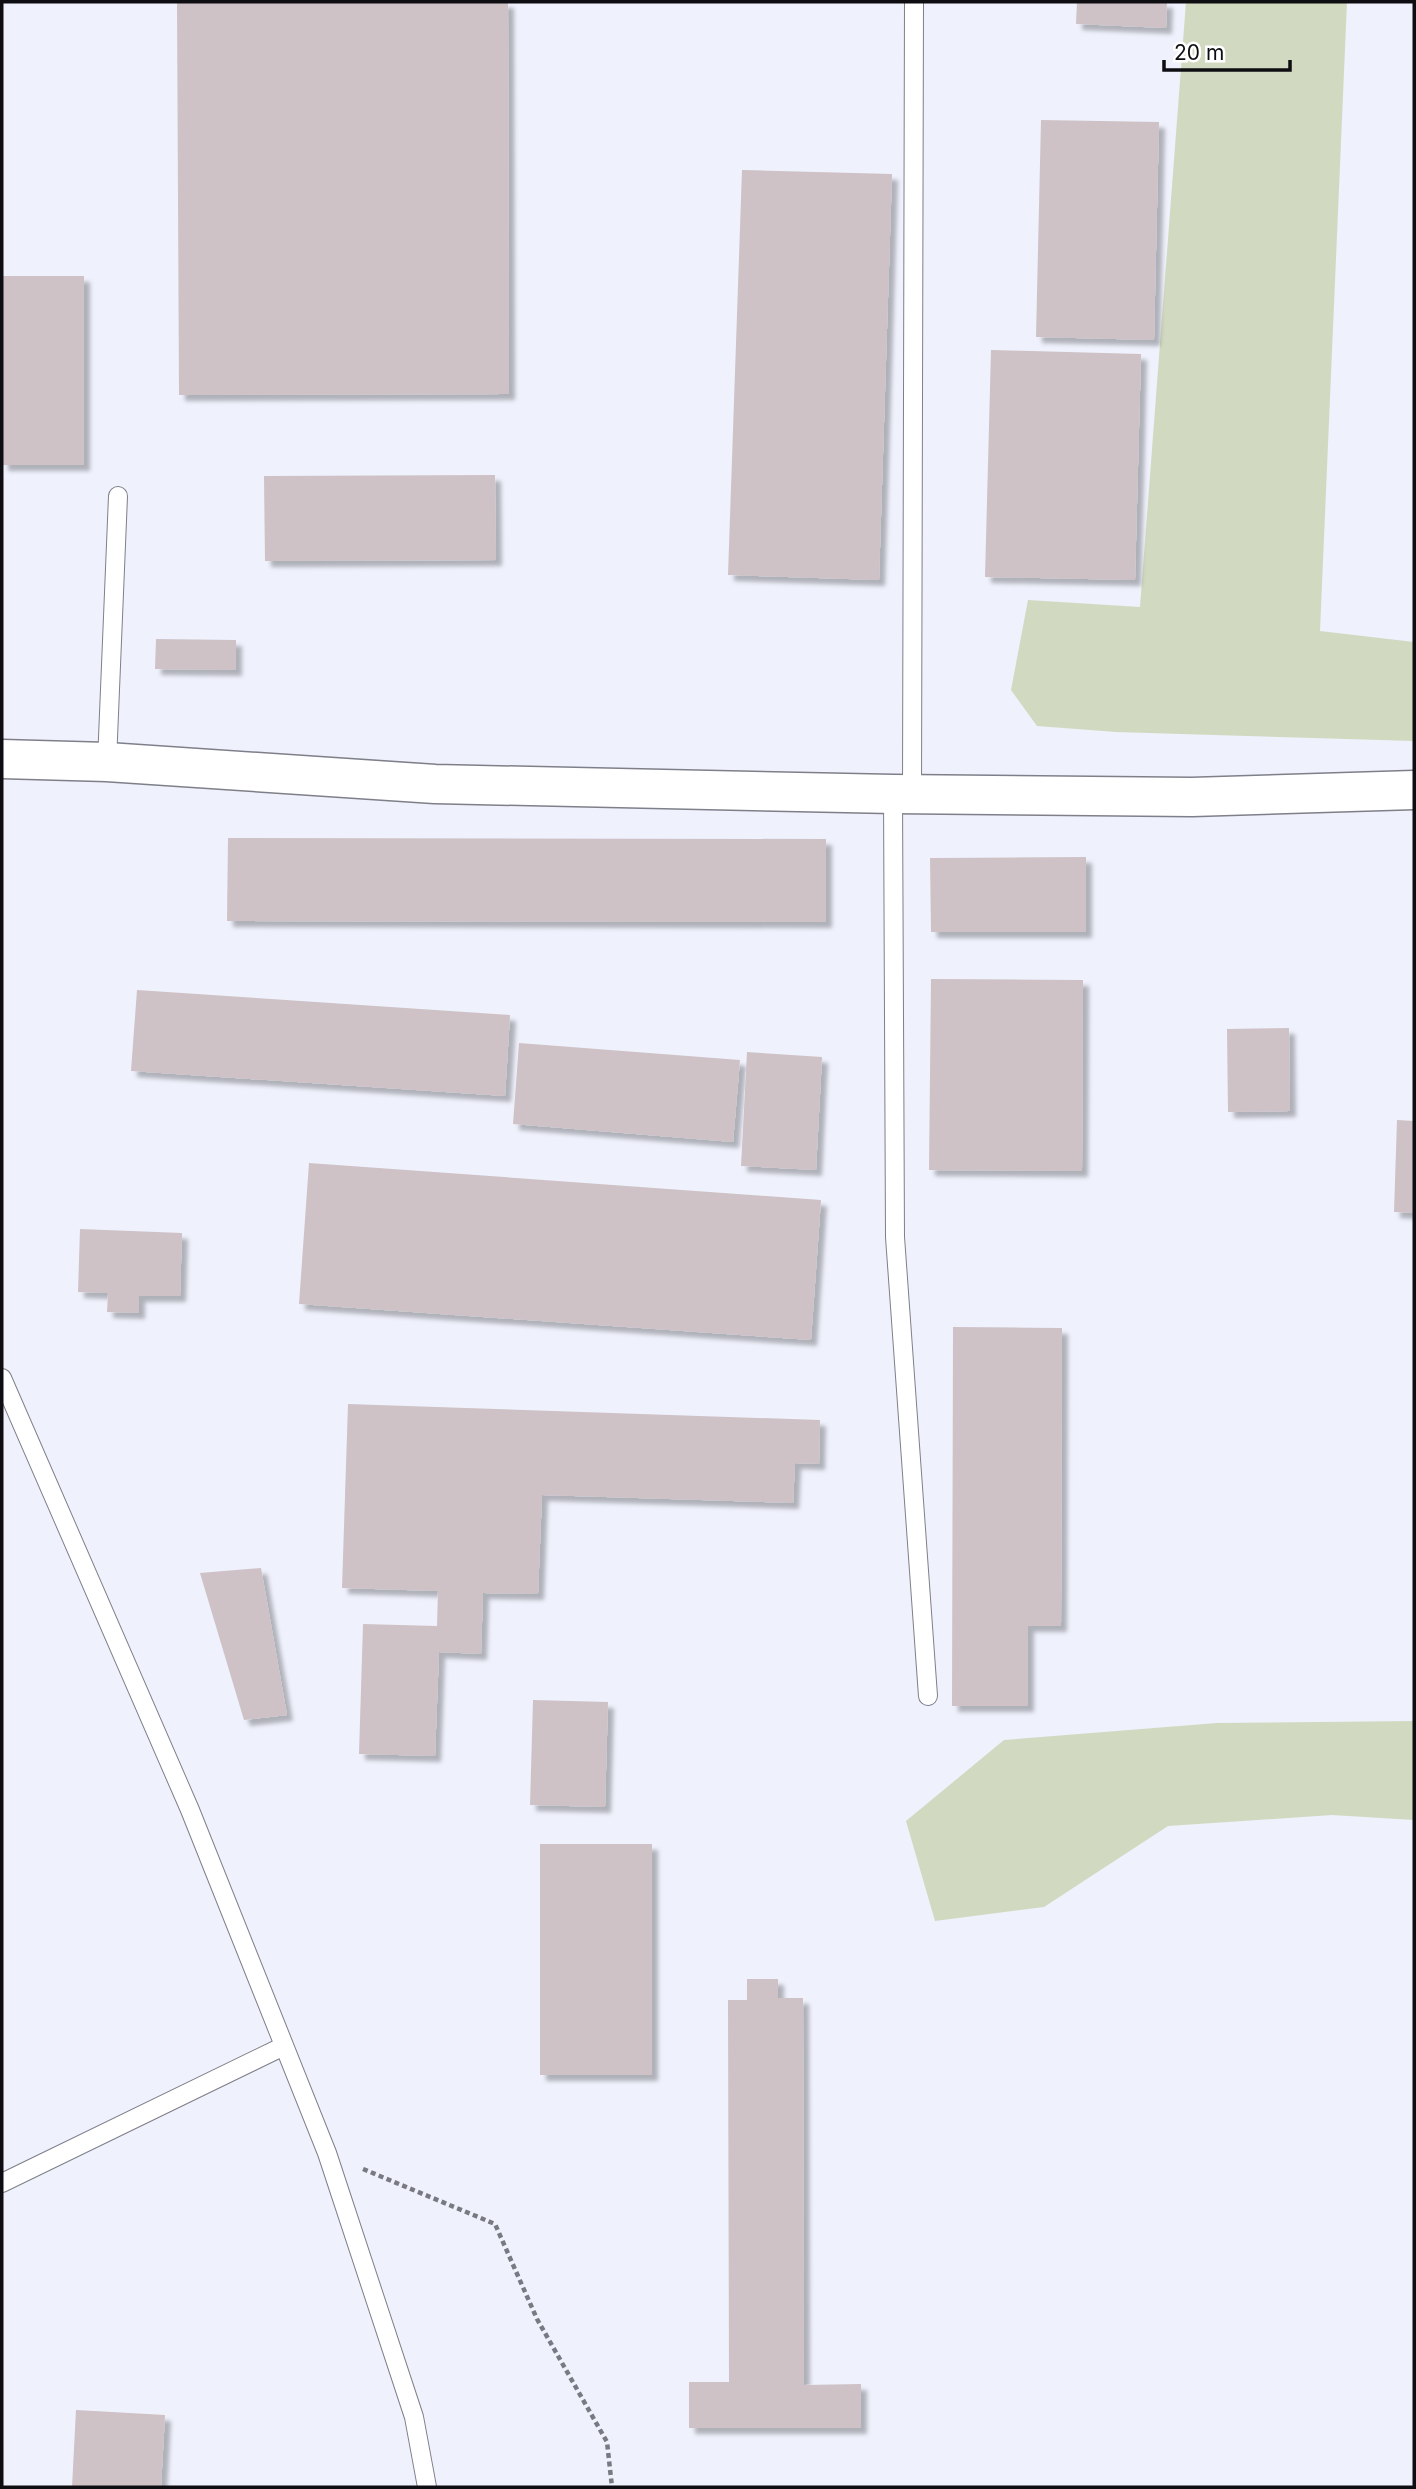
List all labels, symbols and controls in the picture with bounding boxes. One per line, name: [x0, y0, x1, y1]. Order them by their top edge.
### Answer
scale bar: [1164, 28, 1290, 72]
text: 20 m: [1174, 40, 1224, 65]

